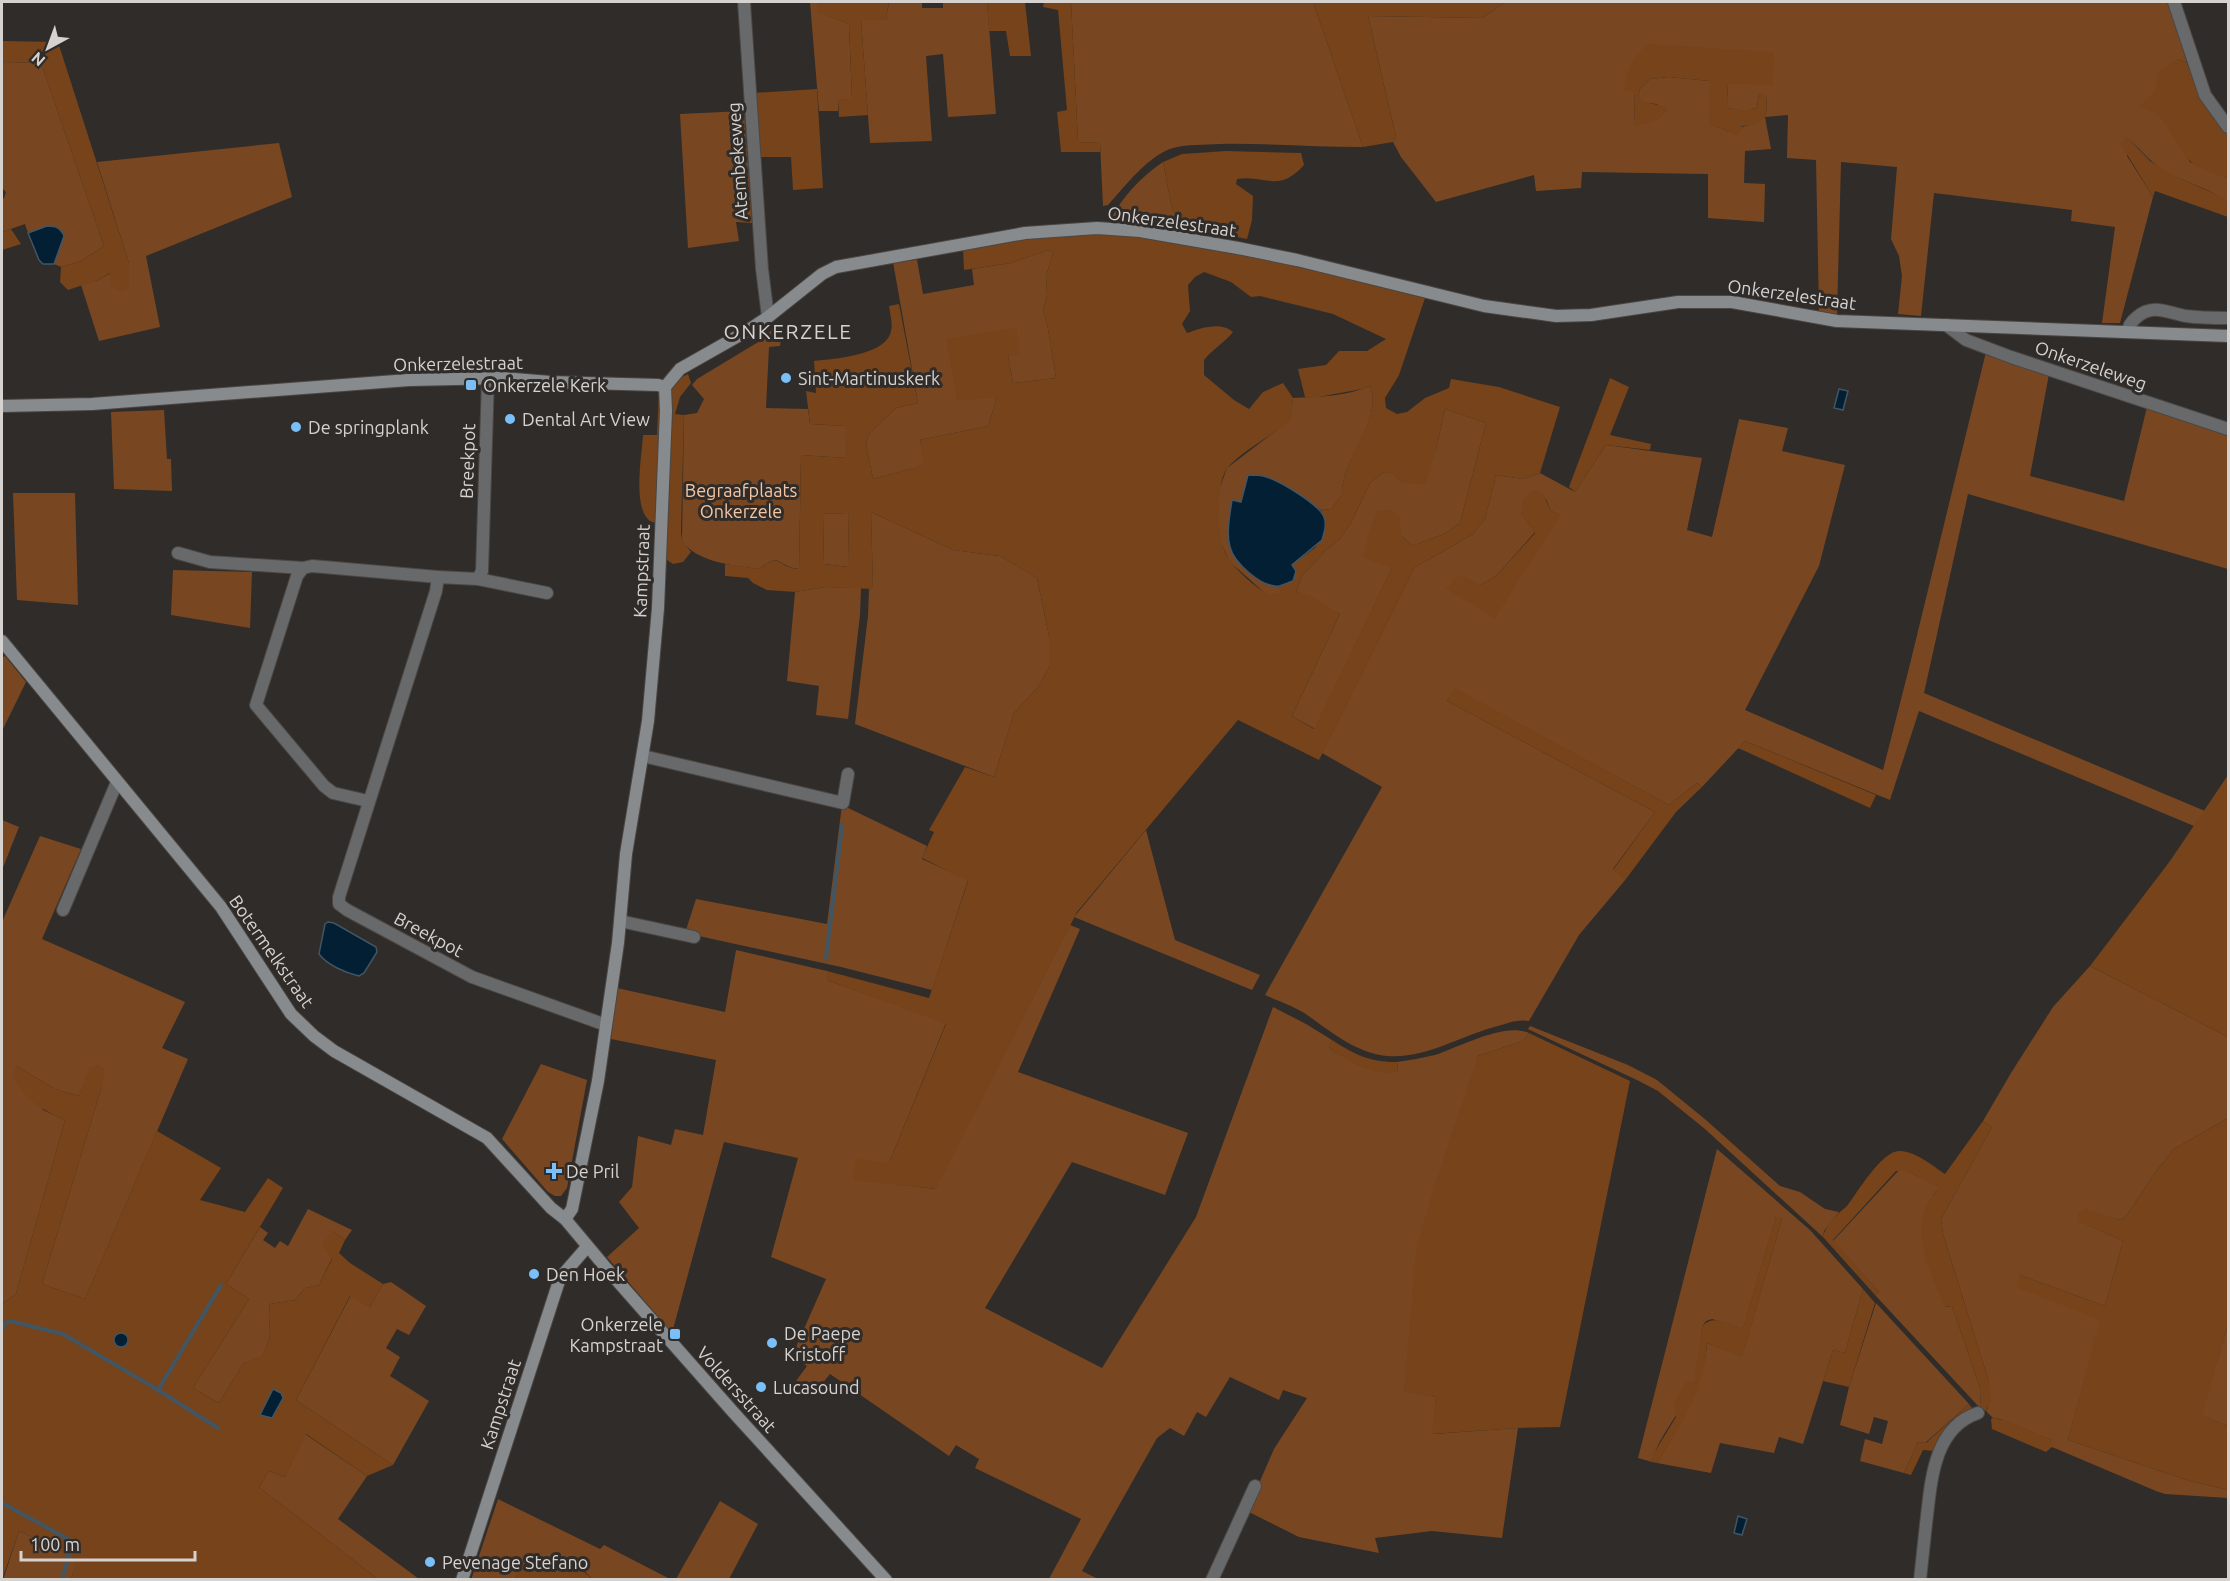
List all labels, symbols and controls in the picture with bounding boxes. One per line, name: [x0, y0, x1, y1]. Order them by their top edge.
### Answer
north arrow: [18, 18, 78, 78]
text: N: [28, 49, 49, 70]
street label: Atembekeweg: [723, 102, 751, 220]
street label: Onkerzelestraat: [1106, 202, 1238, 240]
street label: Onkerzelestraat: [1726, 275, 1858, 313]
district label: ONKERZELE: [724, 319, 852, 343]
street label: Onkerzeleweg: [2033, 337, 2149, 393]
street label: Onkerzelestraat: [393, 352, 523, 374]
place label: Sint-Martinuskerk: [798, 368, 940, 388]
marker: Sint-Martinuskerk: [779, 371, 793, 385]
place label: Onkerzele Kerk: [483, 375, 606, 395]
marker: Onkerzele Kerk: [464, 378, 478, 392]
place label: Dental Art View: [522, 409, 650, 429]
marker: Dental Art View: [503, 412, 517, 426]
place label: De springplank: [308, 417, 429, 437]
marker: De springplank: [289, 420, 303, 434]
street label: Breekpot: [456, 423, 478, 499]
park label: Begraafplaats Onkerzele: [685, 480, 797, 521]
street label: Kampstraat: [629, 524, 653, 618]
street label: Botermelkstraat: [226, 891, 318, 1011]
street label: Breekpot: [391, 907, 467, 961]
place label: De Pril: [566, 1161, 620, 1181]
marker: De Pril: [547, 1164, 561, 1178]
place label: Den Hoek: [546, 1264, 625, 1284]
marker: Den Hoek: [527, 1267, 541, 1281]
place label: Onkerzele Kampstraat: [569, 1314, 663, 1355]
place label: De Paepe Kristoff: [784, 1323, 861, 1364]
marker: Onkerzele Kampstraat: [668, 1327, 682, 1341]
marker: De Paepe Kristoff: [765, 1336, 779, 1350]
street label: Voldersstraat: [693, 1342, 781, 1436]
street label: Kampstraat: [476, 1356, 524, 1452]
place label: Lucasound: [773, 1377, 859, 1397]
marker: Lucasound: [754, 1380, 768, 1394]
scale bar: [21, 1524, 195, 1562]
text: 100 m: [30, 1534, 80, 1554]
place label: Pevenage Stefano: [442, 1552, 588, 1572]
marker: Pevenage Stefano: [423, 1555, 437, 1569]

